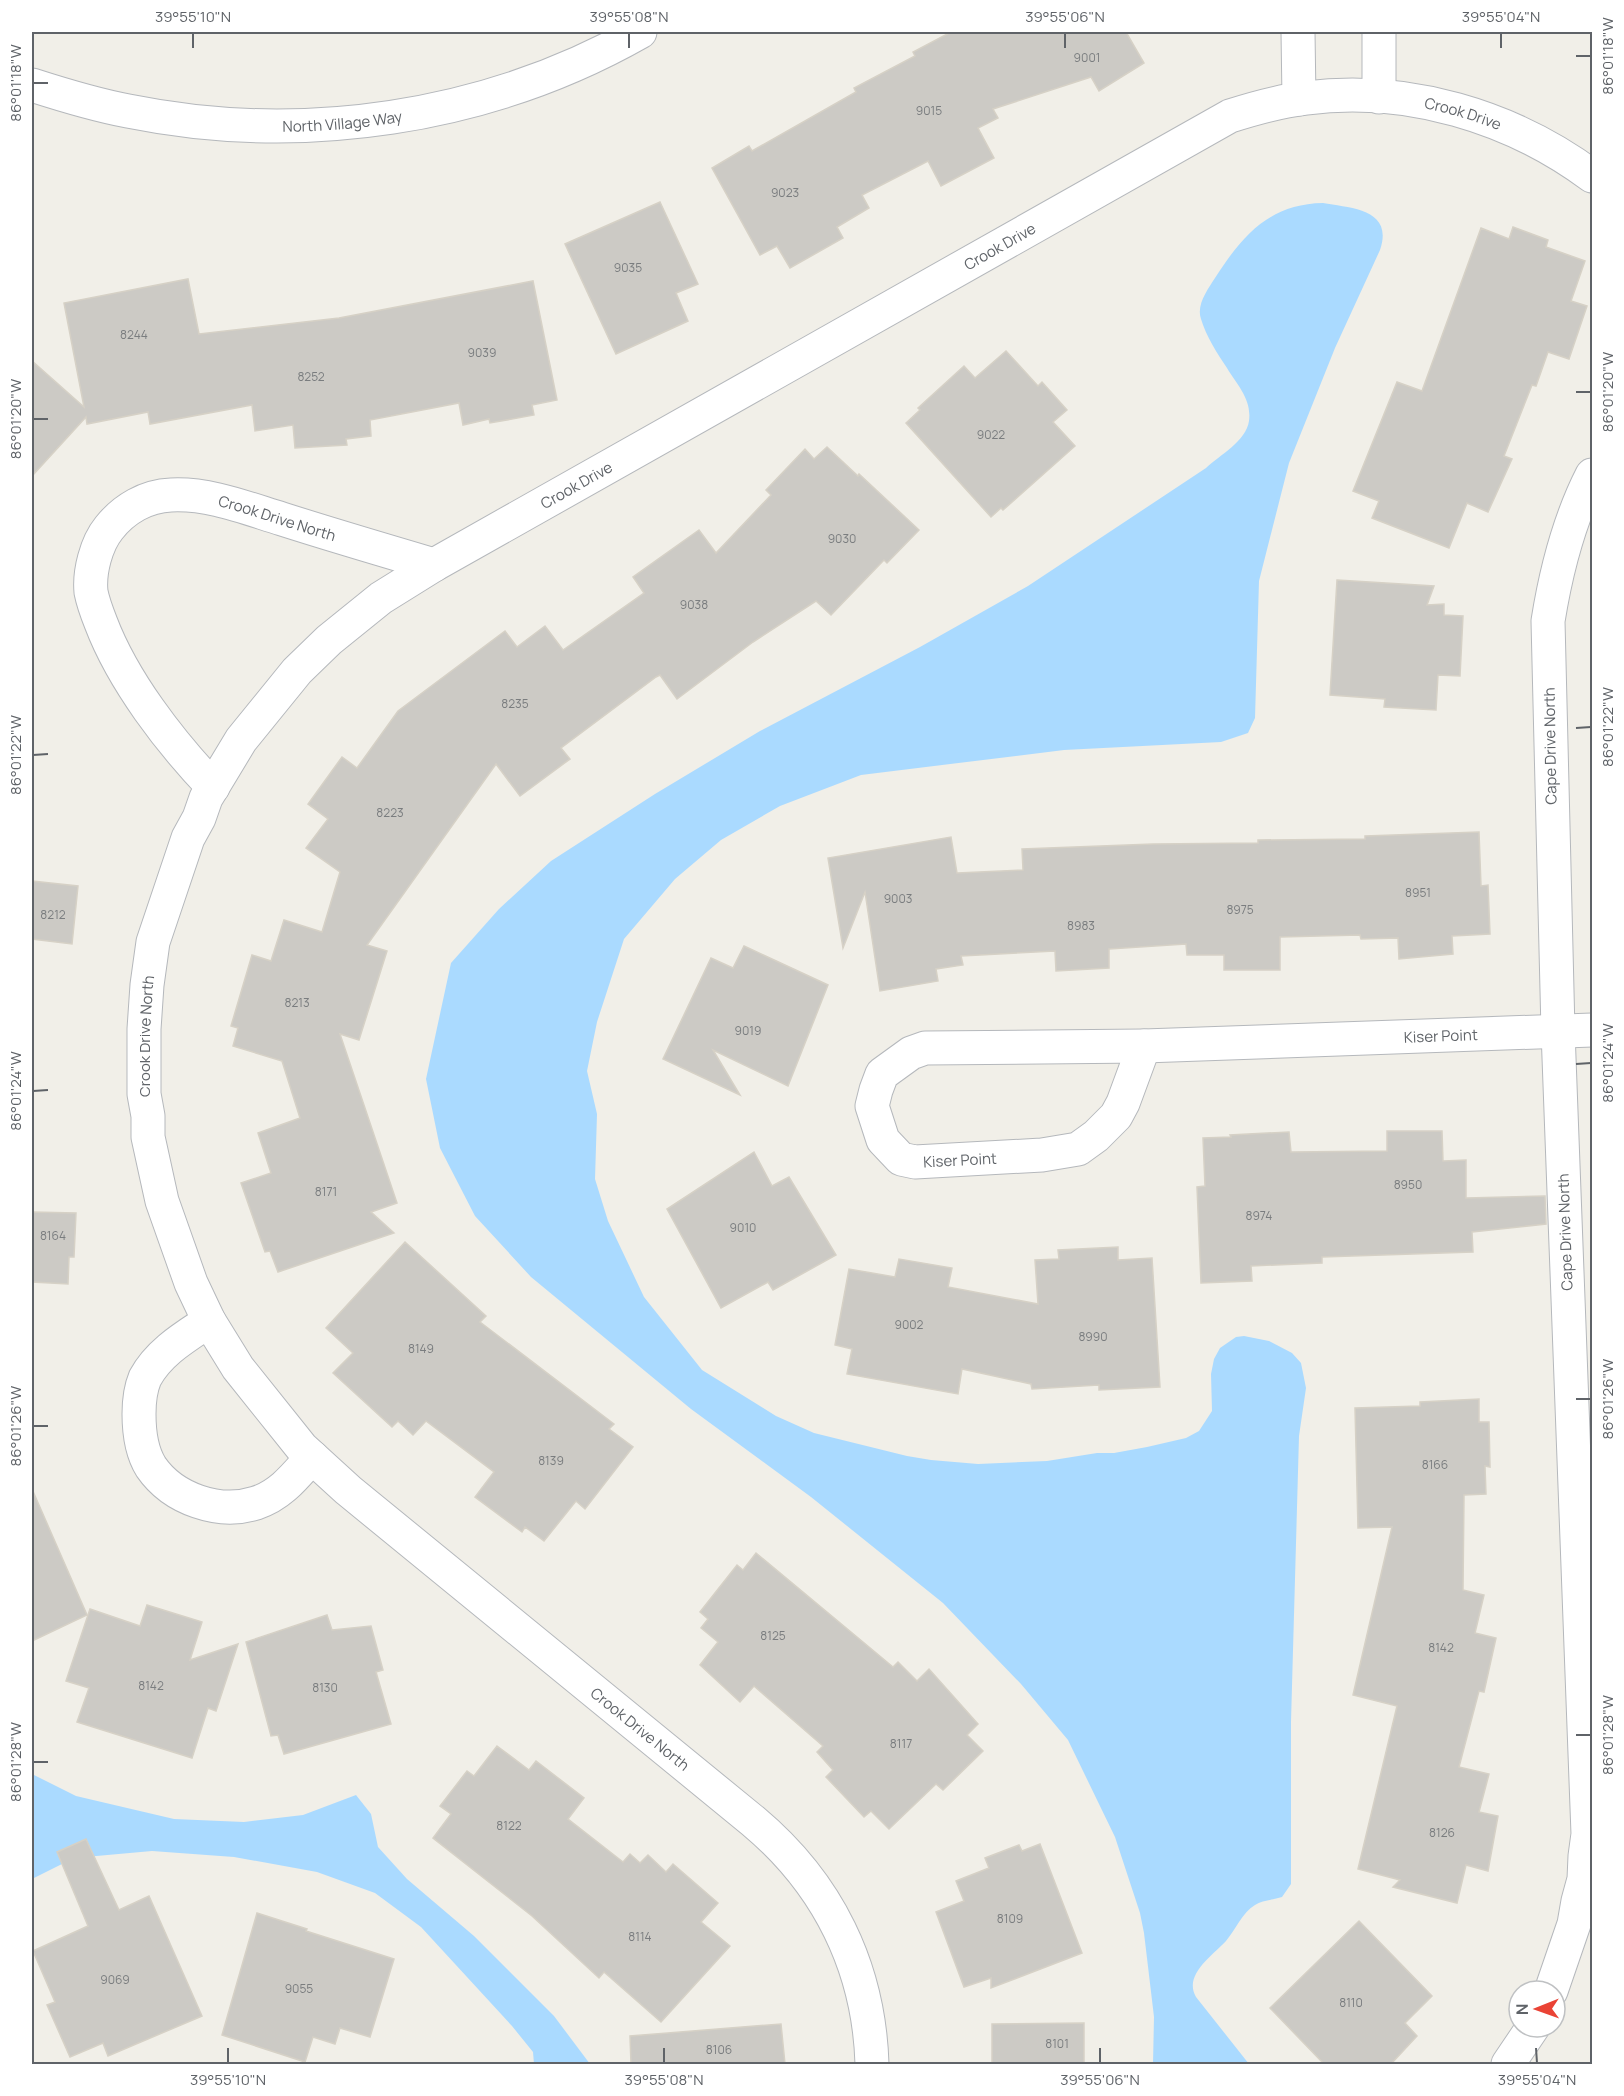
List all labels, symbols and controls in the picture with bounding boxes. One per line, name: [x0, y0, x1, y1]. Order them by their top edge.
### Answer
text: 39°55'10"N: [155, 6, 231, 27]
text: 39°55'08"N: [590, 6, 668, 27]
text: 39°55'06"N: [1025, 6, 1105, 27]
text: 39°55'04"N: [1462, 6, 1540, 27]
text: 86°01'18"W: [1597, 17, 1618, 95]
text: 86°01'18"W: [5, 44, 26, 122]
house number: 9001: [1074, 49, 1100, 66]
street label: Crook Drive: [1423, 92, 1505, 135]
house number: 9015: [916, 102, 942, 119]
street label: North Village Way: [282, 105, 404, 136]
house number: 9023: [771, 184, 799, 201]
street label: Crook Drive: [960, 217, 1039, 275]
house number: 9035: [614, 259, 642, 276]
house number: 8244: [120, 326, 148, 343]
house number: 9039: [468, 344, 496, 361]
text: 86°01'20"W: [1597, 352, 1618, 432]
house number: 8252: [297, 368, 325, 385]
text: 86°01'20"W: [5, 379, 26, 459]
house number: 9022: [977, 426, 1005, 443]
street label: Crook Drive: [536, 456, 616, 513]
street label: Crook Drive North: [216, 490, 339, 546]
house number: 9030: [828, 530, 856, 547]
house number: 9038: [680, 596, 708, 613]
street label: Cape Drive North: [1538, 687, 1562, 805]
text: 86°01'22"W: [1597, 687, 1618, 767]
house number: 8235: [501, 695, 529, 712]
text: 86°01'22"W: [5, 715, 26, 795]
house number: 8223: [376, 804, 404, 821]
house number: 8951: [1405, 884, 1431, 901]
house number: 9003: [884, 890, 912, 907]
house number: 8975: [1226, 901, 1254, 918]
house number: 8212: [40, 906, 66, 923]
house number: 8983: [1067, 917, 1095, 934]
street label: Crook Drive North: [134, 974, 159, 1097]
house number: 8213: [284, 994, 310, 1011]
house number: 9019: [735, 1022, 761, 1039]
text: 86°01'24"W: [1597, 1023, 1618, 1103]
street label: Kiser Point: [1404, 1024, 1478, 1047]
text: 86°01'24"W: [5, 1051, 26, 1131]
street label: Kiser Point: [923, 1148, 997, 1172]
street label: Cape Drive North: [1552, 1173, 1578, 1291]
house number: 8950: [1394, 1176, 1422, 1193]
house number: 8171: [315, 1183, 337, 1200]
house number: 8974: [1246, 1207, 1272, 1224]
house number: 9010: [730, 1219, 756, 1236]
house number: 8164: [40, 1227, 66, 1244]
house number: 9002: [895, 1316, 924, 1333]
house number: 8990: [1078, 1328, 1108, 1345]
house number: 8149: [408, 1340, 434, 1357]
text: 86°01'26"W: [1597, 1359, 1618, 1439]
text: 86°01'26"W: [5, 1386, 26, 1466]
house number: 8139: [538, 1452, 564, 1469]
house number: 8166: [1422, 1456, 1448, 1473]
house number: 8125: [760, 1627, 786, 1644]
house number: 8142: [1428, 1639, 1454, 1656]
house number: 8142: [138, 1677, 164, 1694]
house number: 8130: [312, 1679, 338, 1696]
street label: Crook Drive North: [586, 1683, 694, 1776]
text: 86°01'28"W: [1597, 1695, 1618, 1775]
text: 86°01'28"W: [5, 1722, 26, 1802]
house number: 8117: [890, 1735, 912, 1752]
house number: 8122: [496, 1817, 522, 1834]
house number: 8126: [1429, 1824, 1455, 1841]
house number: 8109: [997, 1910, 1023, 1927]
house number: 8114: [628, 1928, 652, 1945]
house number: 9069: [100, 1971, 130, 1988]
north arrow: [1507, 1979, 1567, 2039]
house number: 9055: [285, 1980, 313, 1997]
house number: 8110: [1339, 1994, 1363, 2011]
text: N: [1511, 2003, 1533, 2015]
house number: 8101: [1045, 2035, 1069, 2052]
house number: 8106: [706, 2041, 732, 2058]
text: 39°55'10"N: [190, 2069, 266, 2090]
text: 39°55'08"N: [625, 2069, 703, 2090]
text: 39°55'06"N: [1060, 2069, 1140, 2090]
text: 39°55'04"N: [1498, 2069, 1576, 2090]

